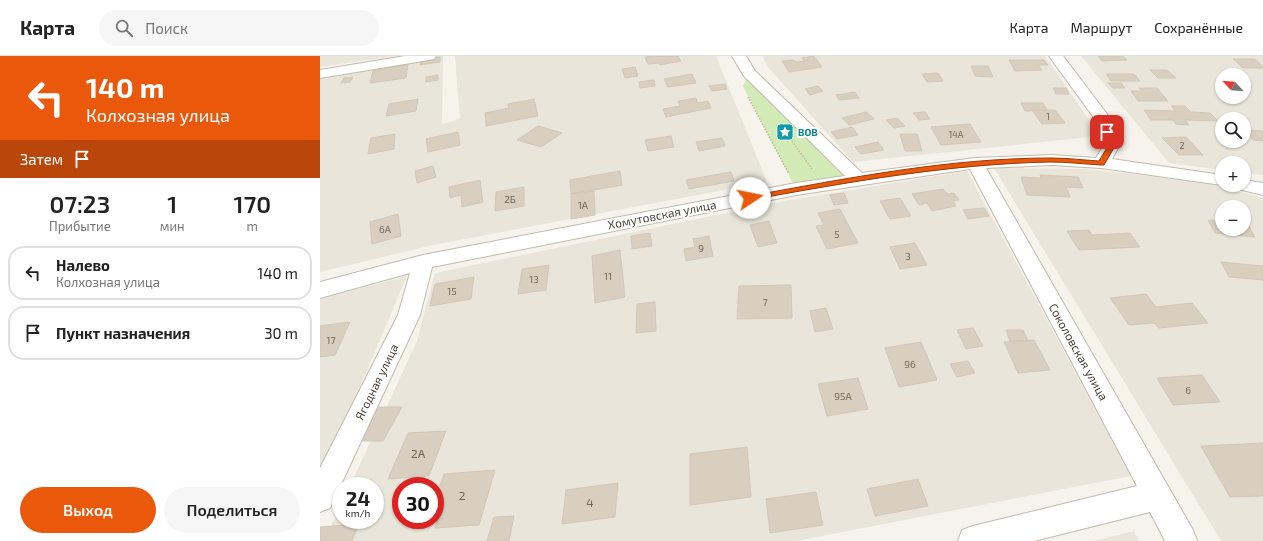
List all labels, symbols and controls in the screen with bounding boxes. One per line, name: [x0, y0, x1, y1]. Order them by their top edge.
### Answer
search box: [99, 10, 379, 46]
text: Карта: [20, 16, 75, 39]
icon: search: [113, 17, 135, 39]
text: Поиск: [145, 19, 188, 37]
text: Карта: [1010, 19, 1048, 36]
text: Маршрут: [1070, 19, 1132, 36]
text: Сохранённые: [1154, 19, 1243, 36]
north arrow: [1215, 68, 1251, 104]
map controls: [1215, 68, 1251, 236]
text: 140 m: [86, 70, 164, 104]
icon: left: [20, 72, 72, 124]
text: Колхозная улица: [86, 104, 230, 126]
house number: 1: [1046, 111, 1050, 122]
button: search: [1215, 112, 1251, 148]
pin: [1090, 115, 1124, 149]
icon: arrive: [1096, 121, 1118, 143]
place icon: ВОВ: [775, 122, 795, 142]
place label: ВОВ: [798, 126, 818, 138]
house number: 14А: [949, 129, 964, 140]
house number: 2: [1179, 140, 1185, 151]
icon: arrive: [71, 148, 93, 170]
text: Затем: [20, 150, 63, 168]
button: +: [1215, 156, 1251, 192]
position arrow: [729, 177, 771, 219]
text: 07:23: [50, 189, 110, 218]
text: 1: [167, 189, 177, 218]
text: 170: [234, 189, 271, 218]
house number: 2Б: [504, 193, 516, 205]
street label: Хомутовская улица: [606, 197, 718, 232]
house number: 1А: [578, 199, 589, 211]
button: −: [1215, 200, 1251, 236]
text: Прибытие: [49, 218, 111, 234]
text: мин: [160, 218, 185, 234]
text: m: [247, 218, 258, 234]
house number: 6А: [379, 223, 392, 235]
house number: 5: [834, 228, 840, 240]
house number: 9: [698, 242, 704, 254]
house number: 3: [905, 250, 911, 262]
text: Налево: [56, 256, 110, 274]
icon: left: [22, 262, 44, 284]
text: 140 m: [257, 264, 298, 282]
house number: 11: [604, 270, 612, 282]
house number: 13: [529, 273, 539, 285]
text: Колхозная улица: [56, 274, 160, 290]
house number: 15: [447, 285, 457, 297]
house number: 7: [762, 296, 768, 308]
street label: Соколовская улица: [1046, 301, 1111, 403]
icon: arrive: [22, 322, 44, 344]
text: Пункт назначения: [56, 324, 190, 342]
text: 30 m: [264, 324, 298, 342]
house number: 17: [326, 334, 336, 346]
street label: Ягодная улица: [352, 341, 401, 422]
house number: 96: [904, 358, 916, 370]
house number: 6: [1185, 384, 1191, 396]
house number: 95А: [834, 390, 852, 402]
house number: 2А: [411, 446, 426, 460]
speed limit sign: 30: [392, 477, 444, 529]
text: 24: [346, 486, 370, 510]
button: Выход: [20, 487, 156, 533]
button: Поделиться: [164, 487, 300, 533]
house number: 2: [459, 488, 466, 502]
house number: 4: [586, 495, 594, 509]
text: km/h: [346, 507, 370, 519]

